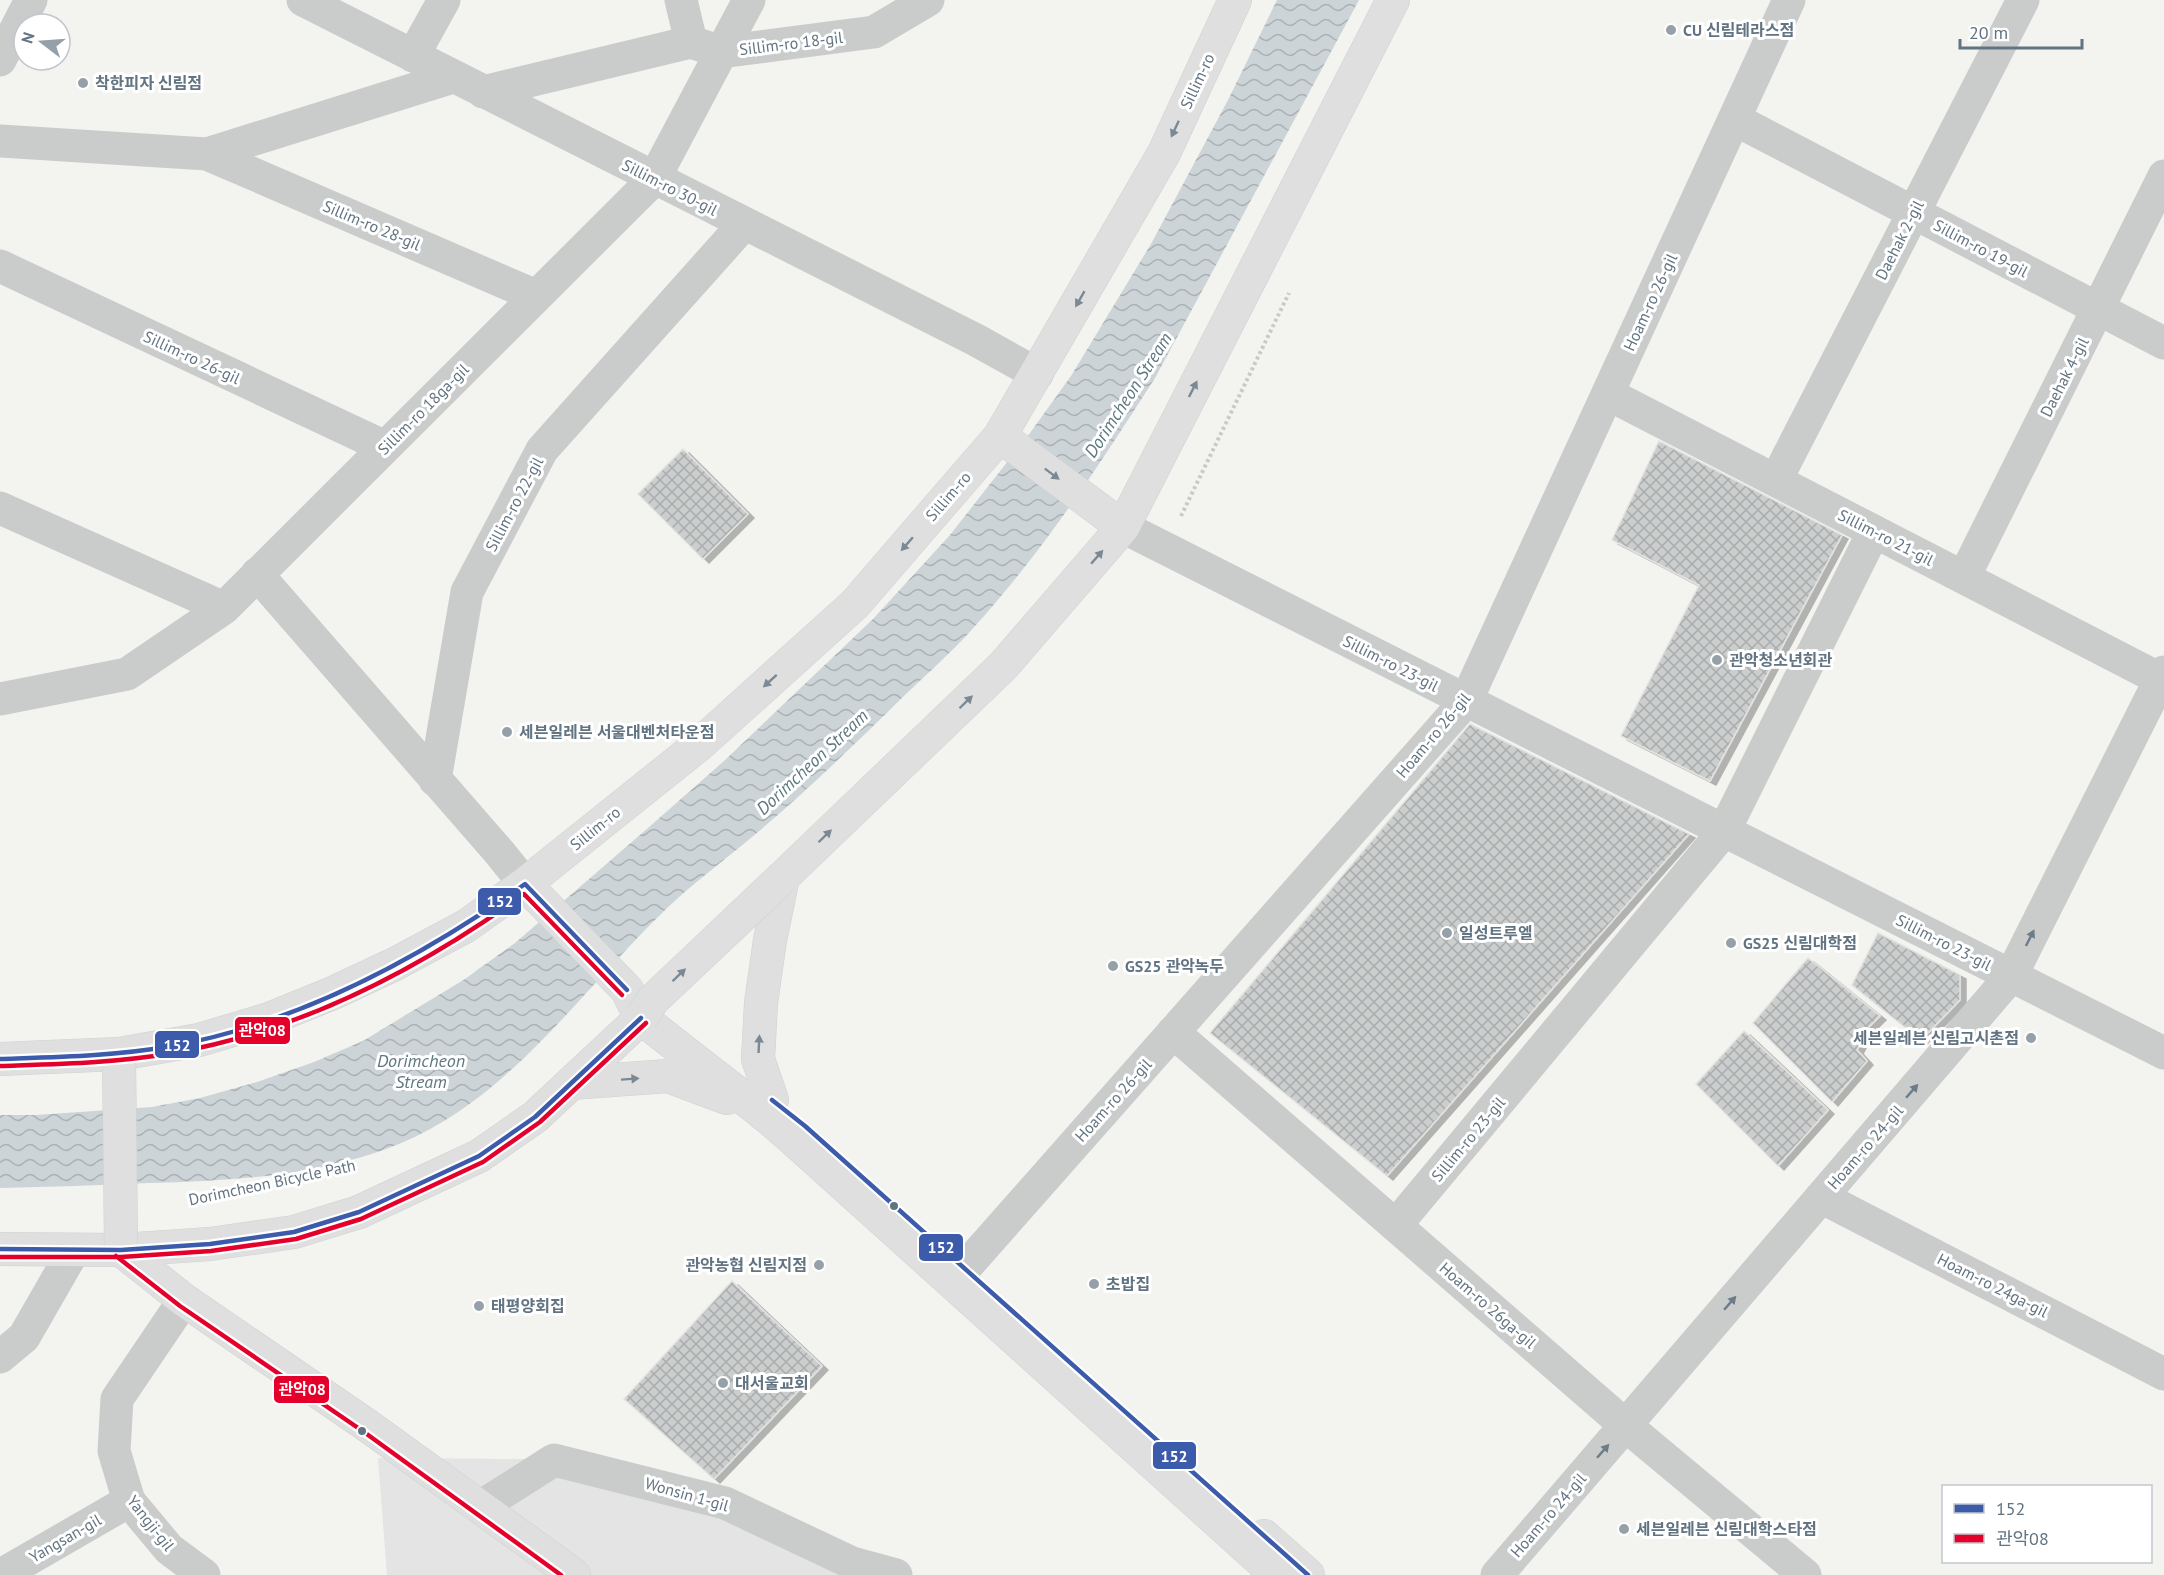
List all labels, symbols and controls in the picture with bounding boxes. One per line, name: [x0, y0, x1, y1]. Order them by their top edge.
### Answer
north arrow: [12, 12, 72, 72]
scale bar: [1960, 12, 2082, 50]
place label: CU 신림테라스점: [1683, 20, 1794, 40]
text: 20 m: [1969, 21, 2008, 44]
marker: CU 신림테라스점: [1664, 23, 1678, 37]
street label: Sillim-ro 18-gil: [738, 27, 844, 59]
text: N: [17, 30, 39, 46]
street label: Sillim-ro: [1175, 50, 1219, 112]
place label: 착한피자 신림점: [95, 73, 202, 93]
marker: 착한피자 신림점: [76, 76, 90, 90]
one-way arrow: [1170, 121, 1179, 138]
street label: Sillim-ro 30-gil: [619, 154, 721, 220]
street label: Sillim-ro 28-gil: [320, 195, 424, 255]
street label: Daehak 2-gil: [1870, 197, 1928, 283]
street label: Sillim-ro 19-gil: [1930, 215, 2032, 281]
street label: Hoam-ro 26-gil: [1619, 250, 1681, 354]
one-way arrow: [1074, 291, 1085, 307]
street label: Sillim-ro 26-gil: [141, 326, 244, 388]
water label: Dorimcheon Stream: [1079, 328, 1177, 462]
street label: Daehak 4-gil: [2035, 334, 2093, 420]
street label: Sillim-ro 18ga-gil: [373, 359, 473, 459]
one-way arrow: [1189, 380, 1198, 397]
street label: Sillim-ro 22-gil: [481, 453, 547, 555]
street label: Sillim-ro: [921, 467, 975, 525]
one-way arrow: [1043, 468, 1059, 480]
street label: Sillim-ro 21-gil: [1835, 504, 1937, 570]
one-way arrow: [901, 536, 914, 552]
one-way arrow: [1090, 549, 1103, 565]
street label: Sillim-ro 23-gil: [1340, 630, 1442, 696]
place label: 관악청소년회관: [1729, 650, 1832, 670]
marker: 관악청소년회관: [1710, 653, 1724, 667]
one-way arrow: [763, 674, 778, 687]
street label: Hoam-ro 26-gil: [1392, 688, 1475, 782]
one-way arrow: [959, 695, 973, 709]
water label: Dorimcheon Stream: [751, 704, 873, 820]
place label: 세븐일레븐 서울대벤처타운점: [519, 722, 714, 742]
marker: 세븐일레븐 서울대벤처타운점: [500, 725, 514, 739]
street label: Sillim-ro: [566, 802, 624, 854]
one-way arrow: [818, 830, 832, 844]
line badge: 152: [477, 887, 522, 916]
text: 152: [486, 891, 514, 911]
street label: Sillim-ro 23-gil: [1893, 909, 1995, 975]
place label: 일성트루엘: [1459, 923, 1533, 943]
marker: 일성트루엘: [1440, 926, 1454, 940]
one-way arrow: [2026, 929, 2035, 946]
place label: GS25 신림대학점: [1743, 933, 1857, 953]
marker: GS25 신림대학점: [1724, 936, 1738, 950]
place label: GS25 관악녹두: [1125, 956, 1224, 976]
marker: GS25 관악녹두: [1106, 959, 1120, 973]
one-way arrow: [672, 968, 687, 982]
line badge: 관악08: [234, 1016, 291, 1045]
text: 관악08: [238, 1020, 286, 1040]
place label: 세븐일레븐 신림고시촌점: [1853, 1028, 2019, 1048]
line badge: 152: [154, 1030, 200, 1059]
marker: 세븐일레븐 신림고시촌점: [2024, 1031, 2038, 1045]
one-way arrow: [754, 1034, 763, 1053]
text: 152: [163, 1035, 191, 1055]
water label: Dorimcheon Stream: [377, 1049, 465, 1093]
street label: Hoam-ro 26-gil: [1070, 1054, 1156, 1146]
one-way arrow: [620, 1074, 639, 1083]
one-way arrow: [1905, 1084, 1918, 1099]
street label: Sillim-ro 23-gil: [1427, 1092, 1509, 1185]
street label: Hoam-ro 24-gil: [1823, 1101, 1907, 1193]
street label: Dorimcheon Bicycle Path: [187, 1155, 357, 1209]
unlabelled marker: [888, 1200, 900, 1212]
line badge: 152: [918, 1233, 964, 1262]
text: 152: [927, 1237, 955, 1257]
street label: Hoam-ro 24ga-gil: [1934, 1248, 2052, 1322]
place label: 관악농협 신림지점: [685, 1255, 807, 1275]
marker: 관악농협 신림지점: [812, 1258, 826, 1272]
street label: Hoam-ro 26ga-gil: [1436, 1258, 1541, 1353]
place label: 초밥집: [1106, 1274, 1150, 1294]
marker: 초밥집: [1087, 1277, 1101, 1291]
place label: 태평양회집: [491, 1296, 565, 1316]
one-way arrow: [1723, 1296, 1736, 1311]
marker: 태평양회집: [472, 1299, 486, 1313]
place label: 대서울교회: [735, 1373, 809, 1393]
line badge: 관악08: [273, 1375, 330, 1404]
marker: 대서울교회: [716, 1376, 730, 1390]
text: 관악08: [278, 1379, 326, 1399]
unlabelled marker: [356, 1425, 368, 1437]
line badge: 152: [1152, 1441, 1197, 1470]
one-way arrow: [1596, 1444, 1609, 1459]
text: 152: [1160, 1446, 1188, 1466]
street label: Hoam-ro 24-gil: [1506, 1469, 1590, 1561]
street label: Wonsin 1-gil: [643, 1473, 731, 1516]
legend: [1942, 1485, 2152, 1563]
street label: Yangji-gil: [123, 1491, 179, 1555]
text: 152: [1996, 1497, 2025, 1520]
street label: Yangsan-gil: [25, 1509, 105, 1567]
place label: 세븐일레븐 신림대학스타점: [1636, 1519, 1817, 1539]
marker: 세븐일레븐 신림대학스타점: [1617, 1522, 1631, 1536]
text: 관악08: [1996, 1527, 2049, 1550]

